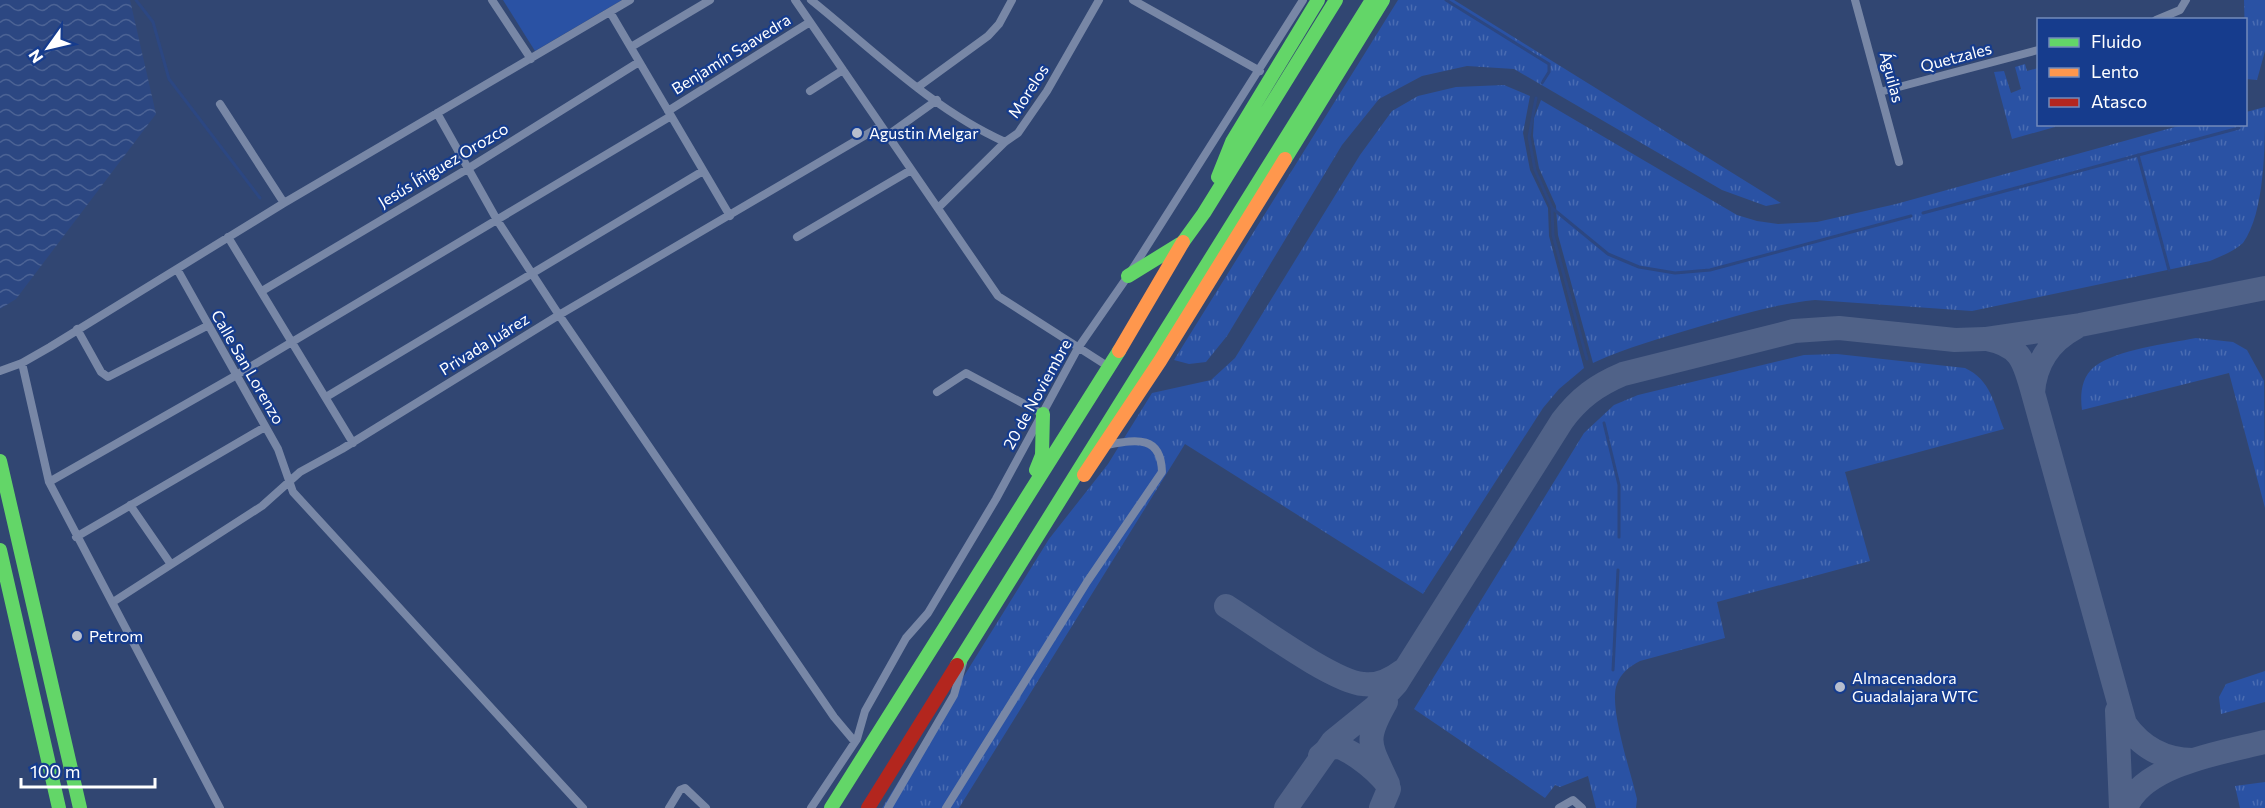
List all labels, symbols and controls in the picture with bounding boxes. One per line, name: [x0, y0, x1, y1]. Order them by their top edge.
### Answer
street label: Benjamín Saavedra: [668, 9, 794, 98]
north arrow: [18, 18, 78, 78]
legend: [2037, 18, 2247, 126]
text: Fluido: [2091, 30, 2142, 52]
street label: Quetzales: [1918, 38, 1994, 75]
text: N: [24, 46, 46, 67]
street label: Águilas: [1877, 49, 1908, 104]
street label: Morelos: [1003, 60, 1052, 121]
text: Lento: [2091, 60, 2139, 82]
text: Atasco: [2091, 90, 2147, 112]
street label: Jesús Íñiguez Orozco: [374, 118, 511, 211]
place label: Agustin Melgar: [869, 123, 979, 142]
marker: Agustin Melgar: [850, 126, 864, 140]
street label: Calle San Lorenzo: [208, 306, 289, 427]
street label: Privada Juárez: [435, 308, 532, 379]
street label: 20 de Noviembre: [998, 335, 1075, 452]
place label: Petrom: [89, 626, 143, 645]
marker: Petrom: [70, 629, 84, 643]
place label: Almacenadora Guadalajara WTC: [1852, 668, 1978, 705]
marker: Almacenadora Guadalajara WTC: [1833, 680, 1847, 694]
scale bar: [21, 751, 154, 789]
text: 100 m: [30, 760, 80, 782]

